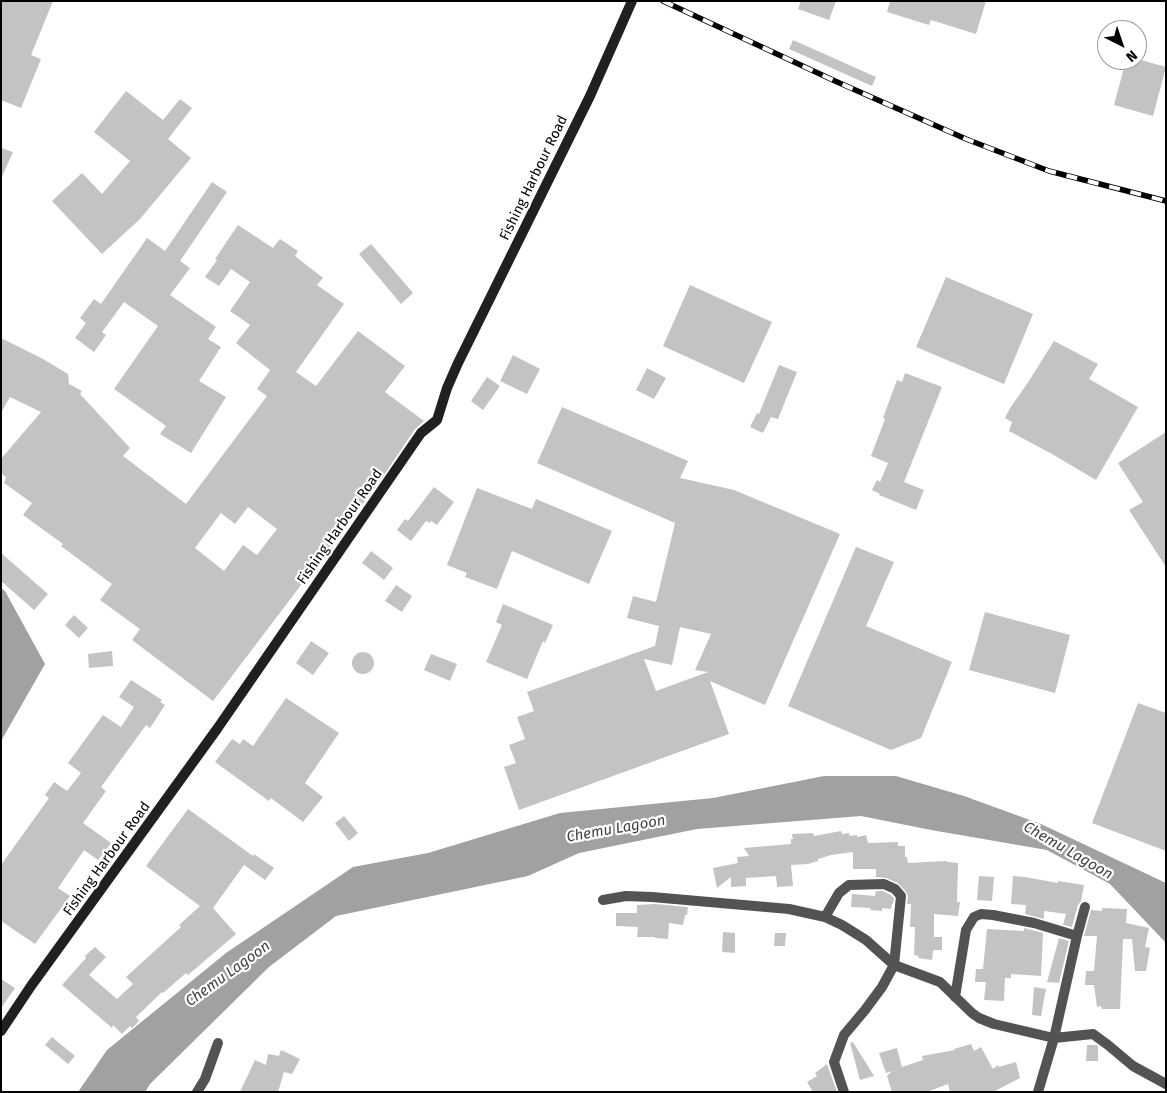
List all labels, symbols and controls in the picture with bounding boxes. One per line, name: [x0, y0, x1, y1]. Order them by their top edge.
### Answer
north arrow: [1097, 20, 1147, 70]
text: N: [1122, 46, 1141, 65]
street label: Fishing Harbour Road: [496, 113, 572, 243]
street label: Fishing Harbour Road: [294, 466, 386, 588]
street label: Fishing Harbour Road: [60, 799, 154, 919]
water label: Chemu Lagoon: [565, 811, 667, 847]
water label: Chemu Lagoon: [1020, 818, 1116, 884]
water label: Chemu Lagoon: [182, 937, 274, 1011]

